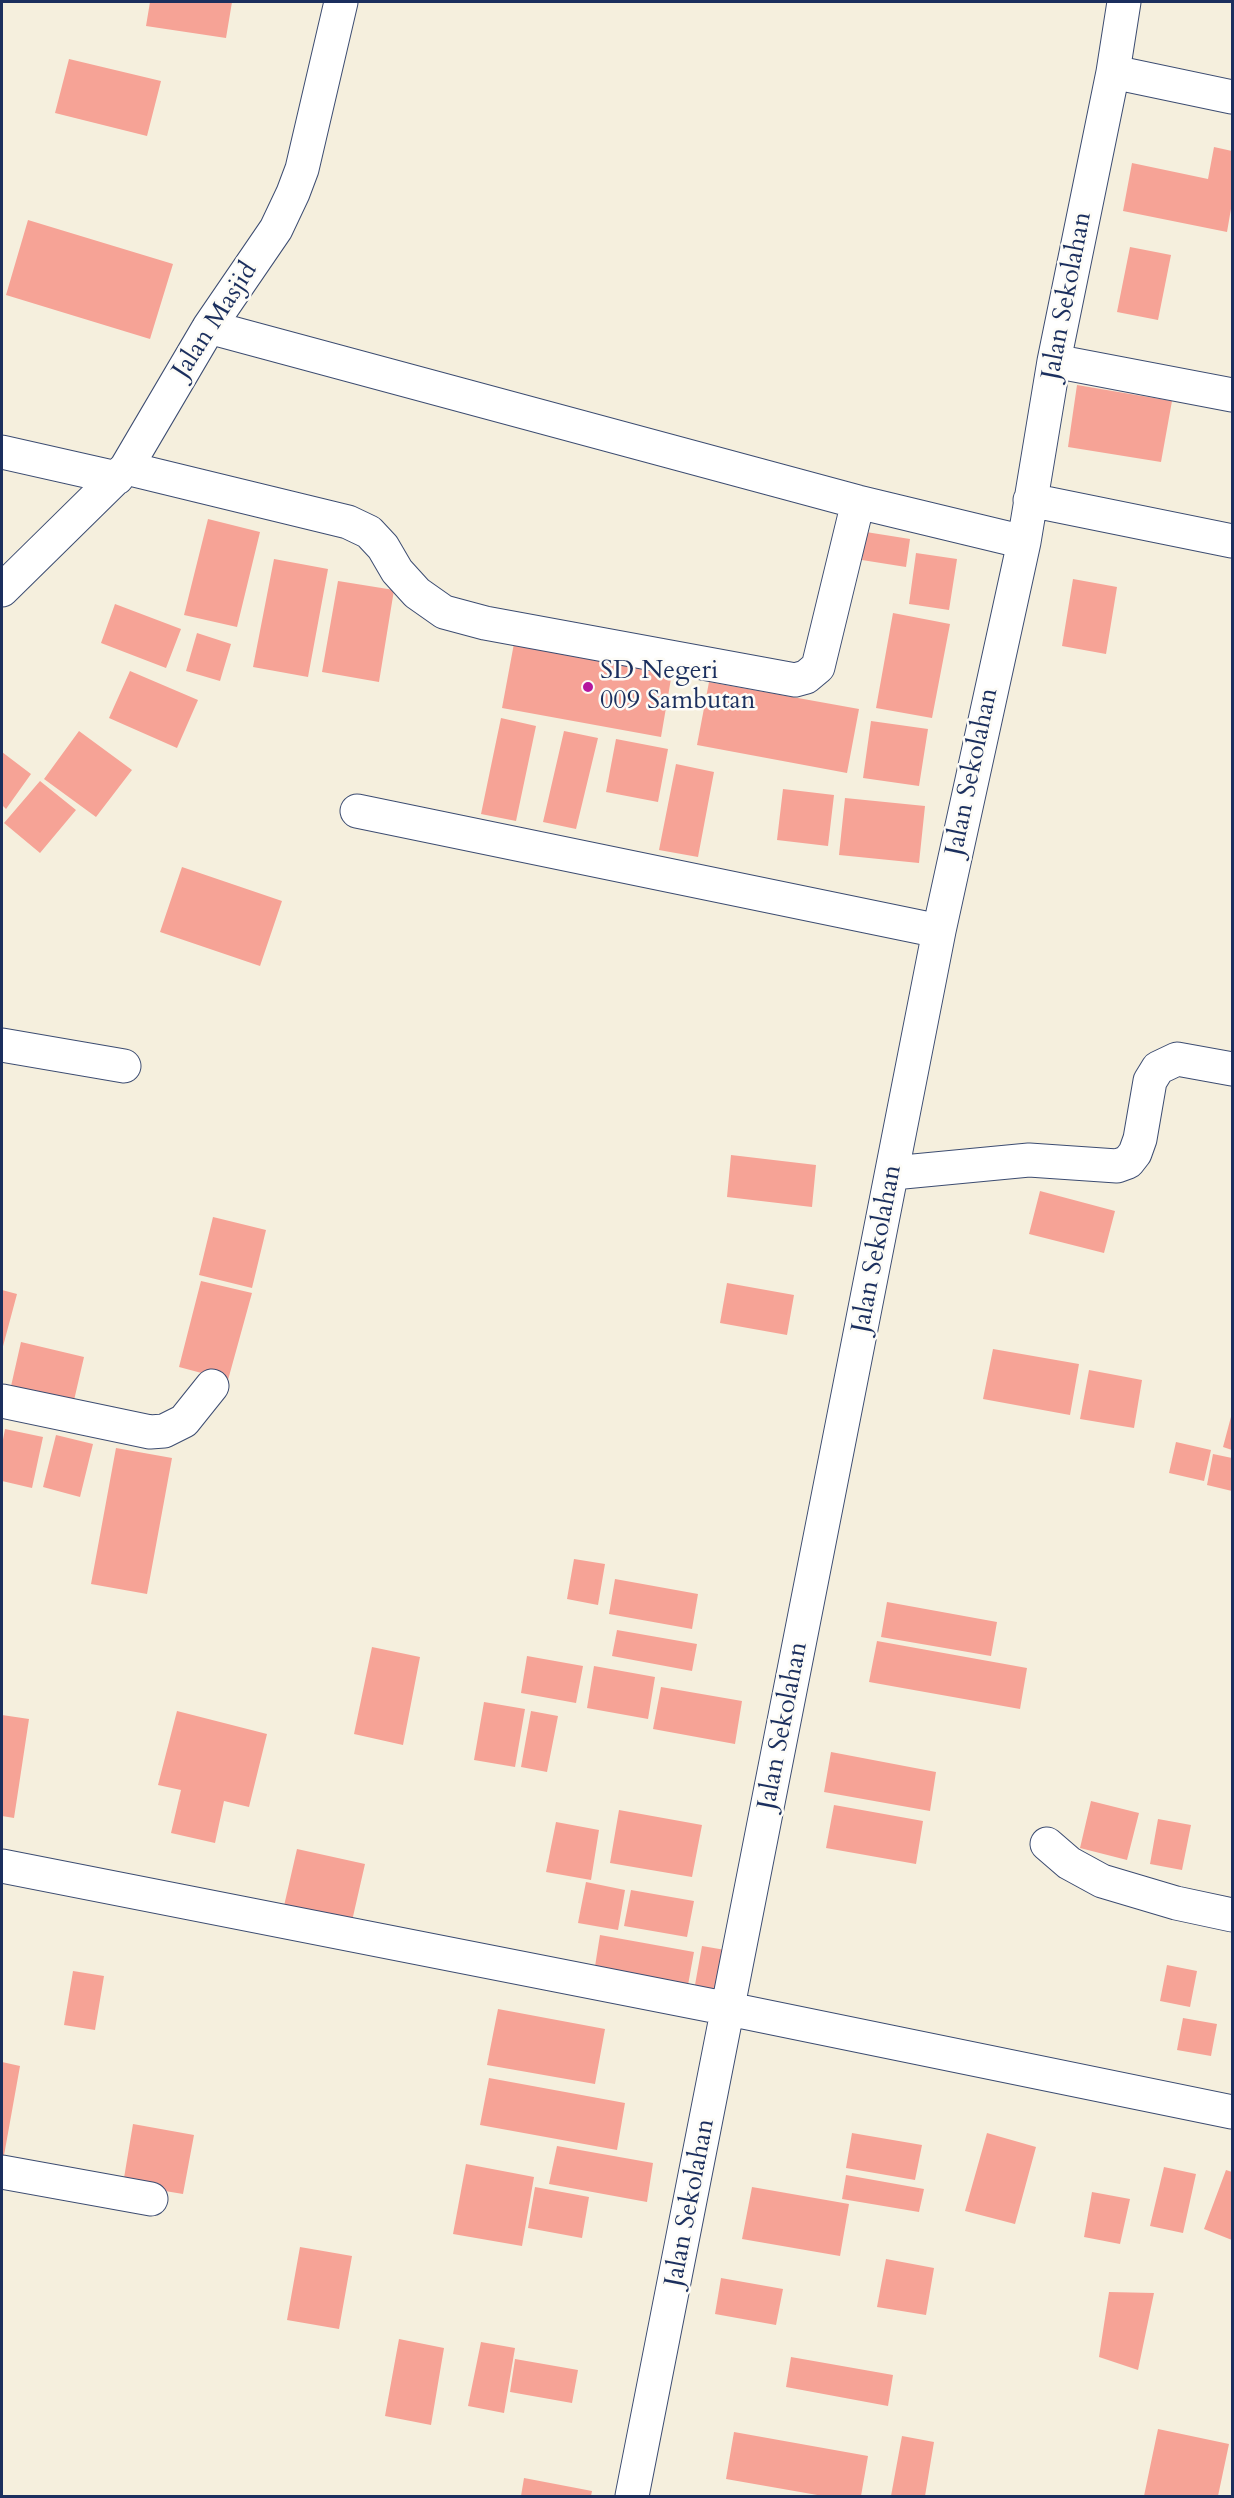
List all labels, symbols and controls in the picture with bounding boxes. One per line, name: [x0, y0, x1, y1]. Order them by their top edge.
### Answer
street label: Jalan Sekolahan: [1036, 209, 1100, 383]
street label: Jalan Masjid: [167, 257, 265, 385]
place label: SD Negeri 009 Sambutan: [600, 656, 756, 718]
marker: SD Negeri 009 Sambutan: [581, 680, 595, 694]
street label: Jalan Sekolahan: [940, 685, 1006, 859]
street label: Jalan Sekolahan: [846, 1162, 910, 1336]
street label: Jalan Sekolahan: [752, 1639, 816, 1813]
street label: Jalan Sekolahan: [659, 2116, 723, 2290]

